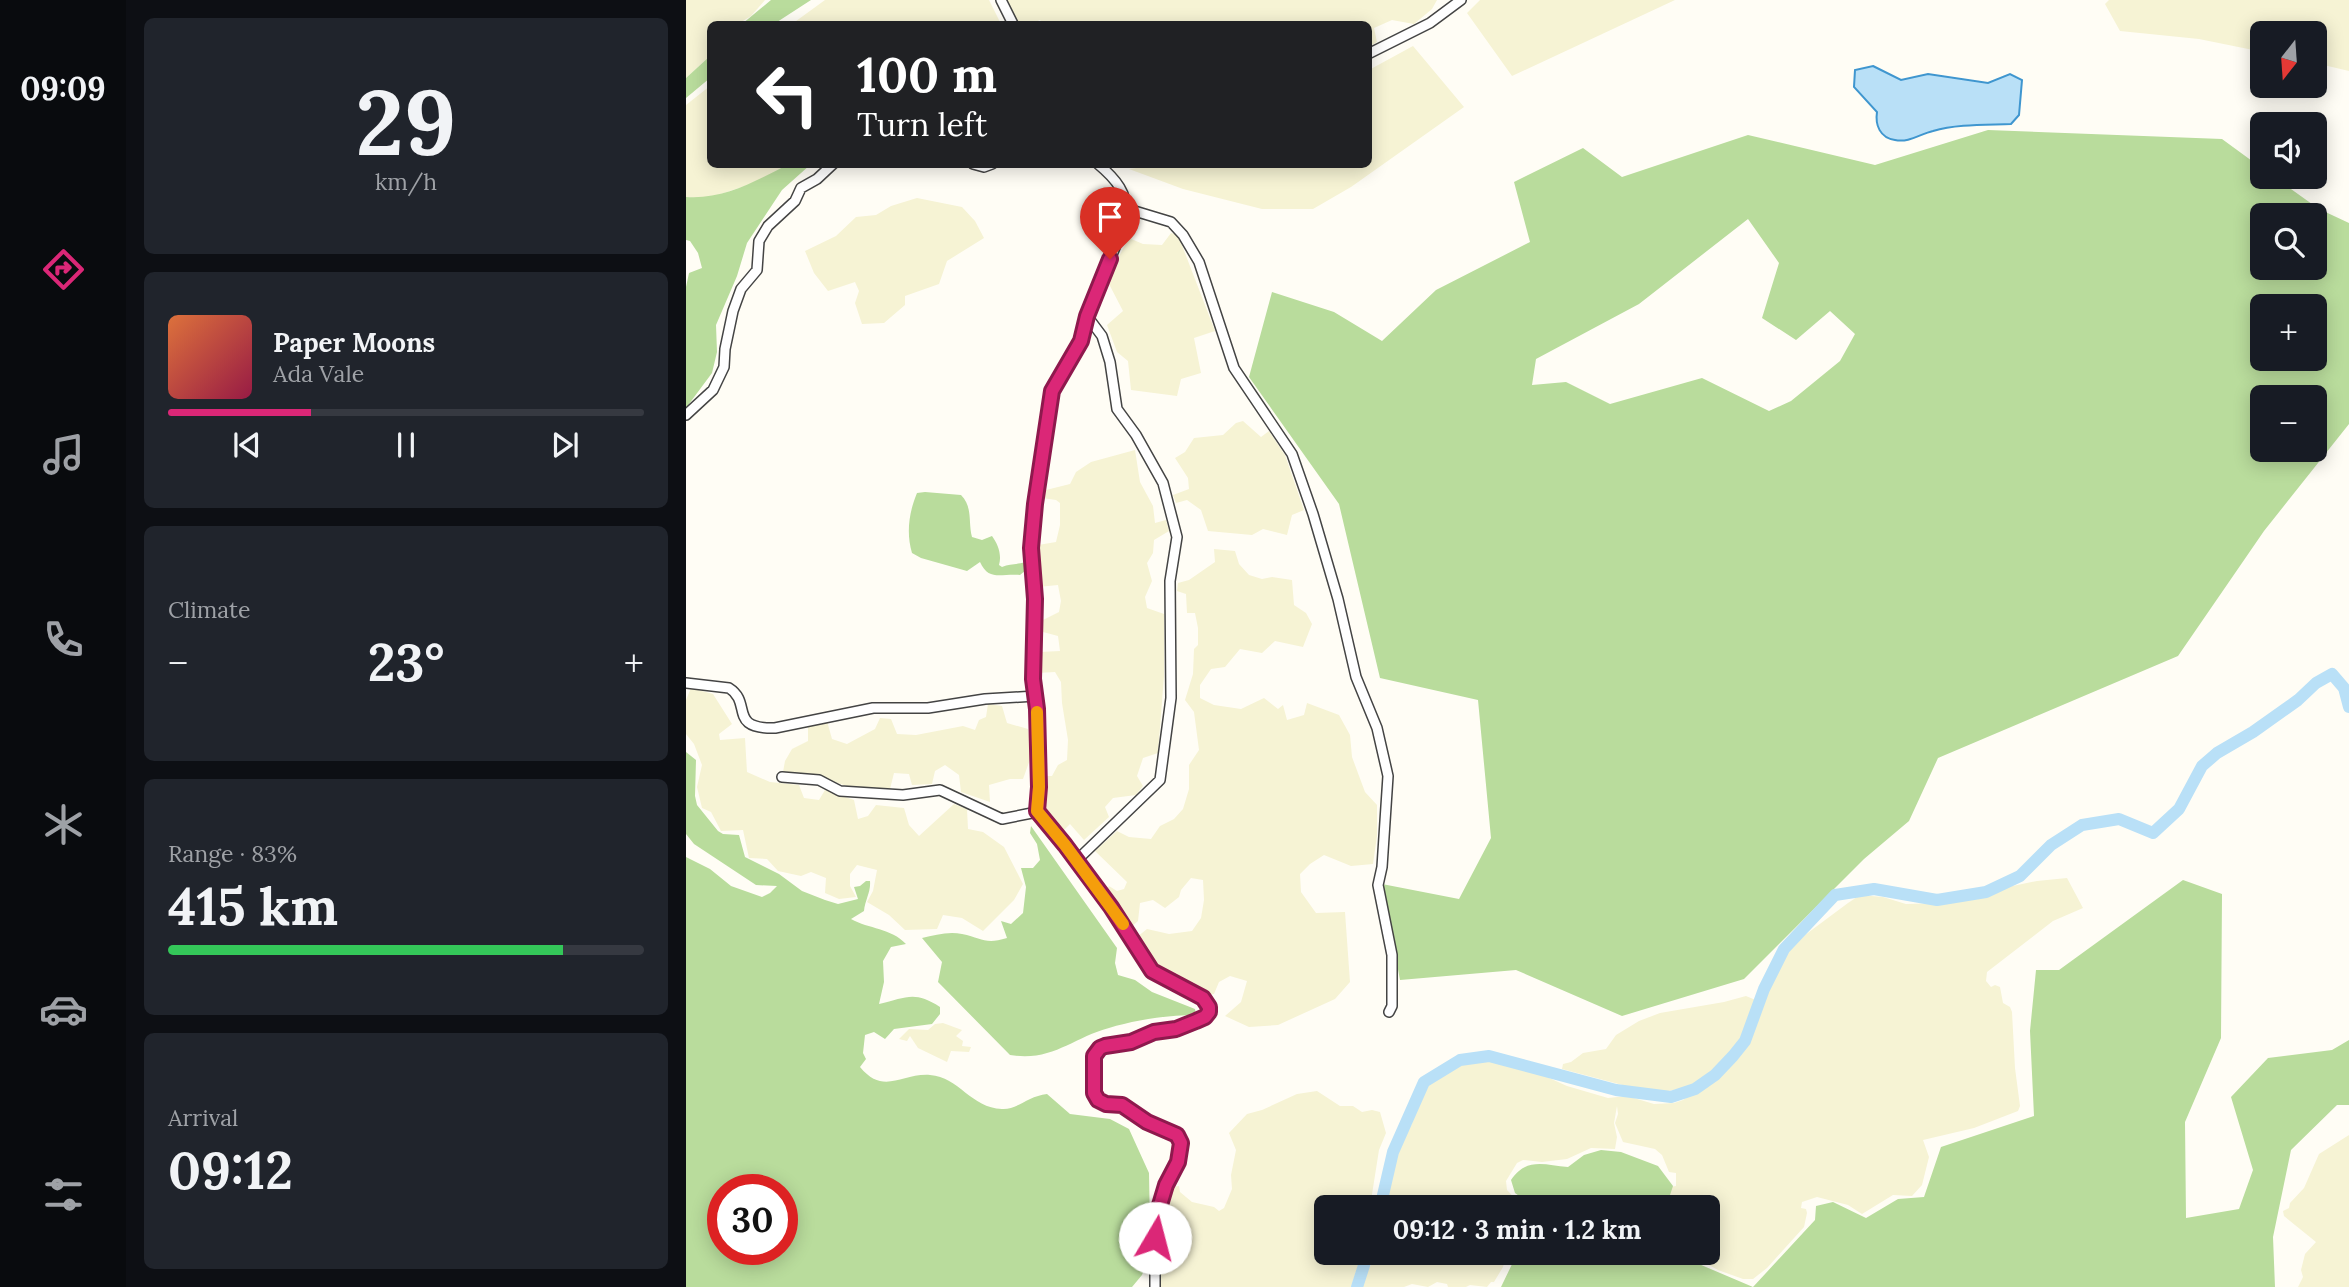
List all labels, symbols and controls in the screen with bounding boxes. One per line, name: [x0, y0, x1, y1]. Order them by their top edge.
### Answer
north arrow: [2250, 21, 2328, 98]
map controls: [2250, 21, 2327, 462]
text: 100 m: [857, 43, 997, 105]
icon: left: [742, 49, 833, 140]
text: 29: [356, 63, 456, 180]
text: 09:09: [20, 68, 106, 109]
text: Turn left: [857, 104, 987, 145]
button: sound: [2250, 112, 2327, 189]
text: km/h: [375, 167, 437, 196]
pin: [1080, 187, 1140, 259]
icon: arrive: [1091, 198, 1129, 236]
button: search: [2250, 203, 2327, 280]
icon: directions: [39, 245, 88, 294]
button: +: [2250, 294, 2327, 371]
text: Paper Moons: [273, 326, 435, 359]
text: Ada Vale: [273, 359, 364, 388]
button: −: [2250, 385, 2327, 462]
icon: previous: [228, 426, 266, 464]
icon: pause: [387, 426, 425, 464]
icon: next: [546, 426, 584, 464]
icon: music: [39, 430, 88, 479]
text: Climate: [168, 595, 250, 624]
icon: phone: [39, 615, 88, 664]
text: 23°: [368, 629, 444, 695]
text: −: [168, 639, 188, 687]
text: +: [624, 639, 644, 687]
icon: climate: [39, 800, 88, 849]
text: Range · 83%: [168, 839, 297, 868]
text: 415 km: [168, 873, 338, 939]
icon: car: [39, 985, 88, 1034]
text: Arrival: [168, 1103, 238, 1132]
text: 09:12: [168, 1137, 293, 1203]
icon: filters: [39, 1170, 88, 1219]
speed limit sign: 30: [707, 1174, 798, 1265]
position arrow: [1118, 1201, 1192, 1275]
text: 09:12 · 3 min · 1.2 km: [1393, 1213, 1641, 1246]

